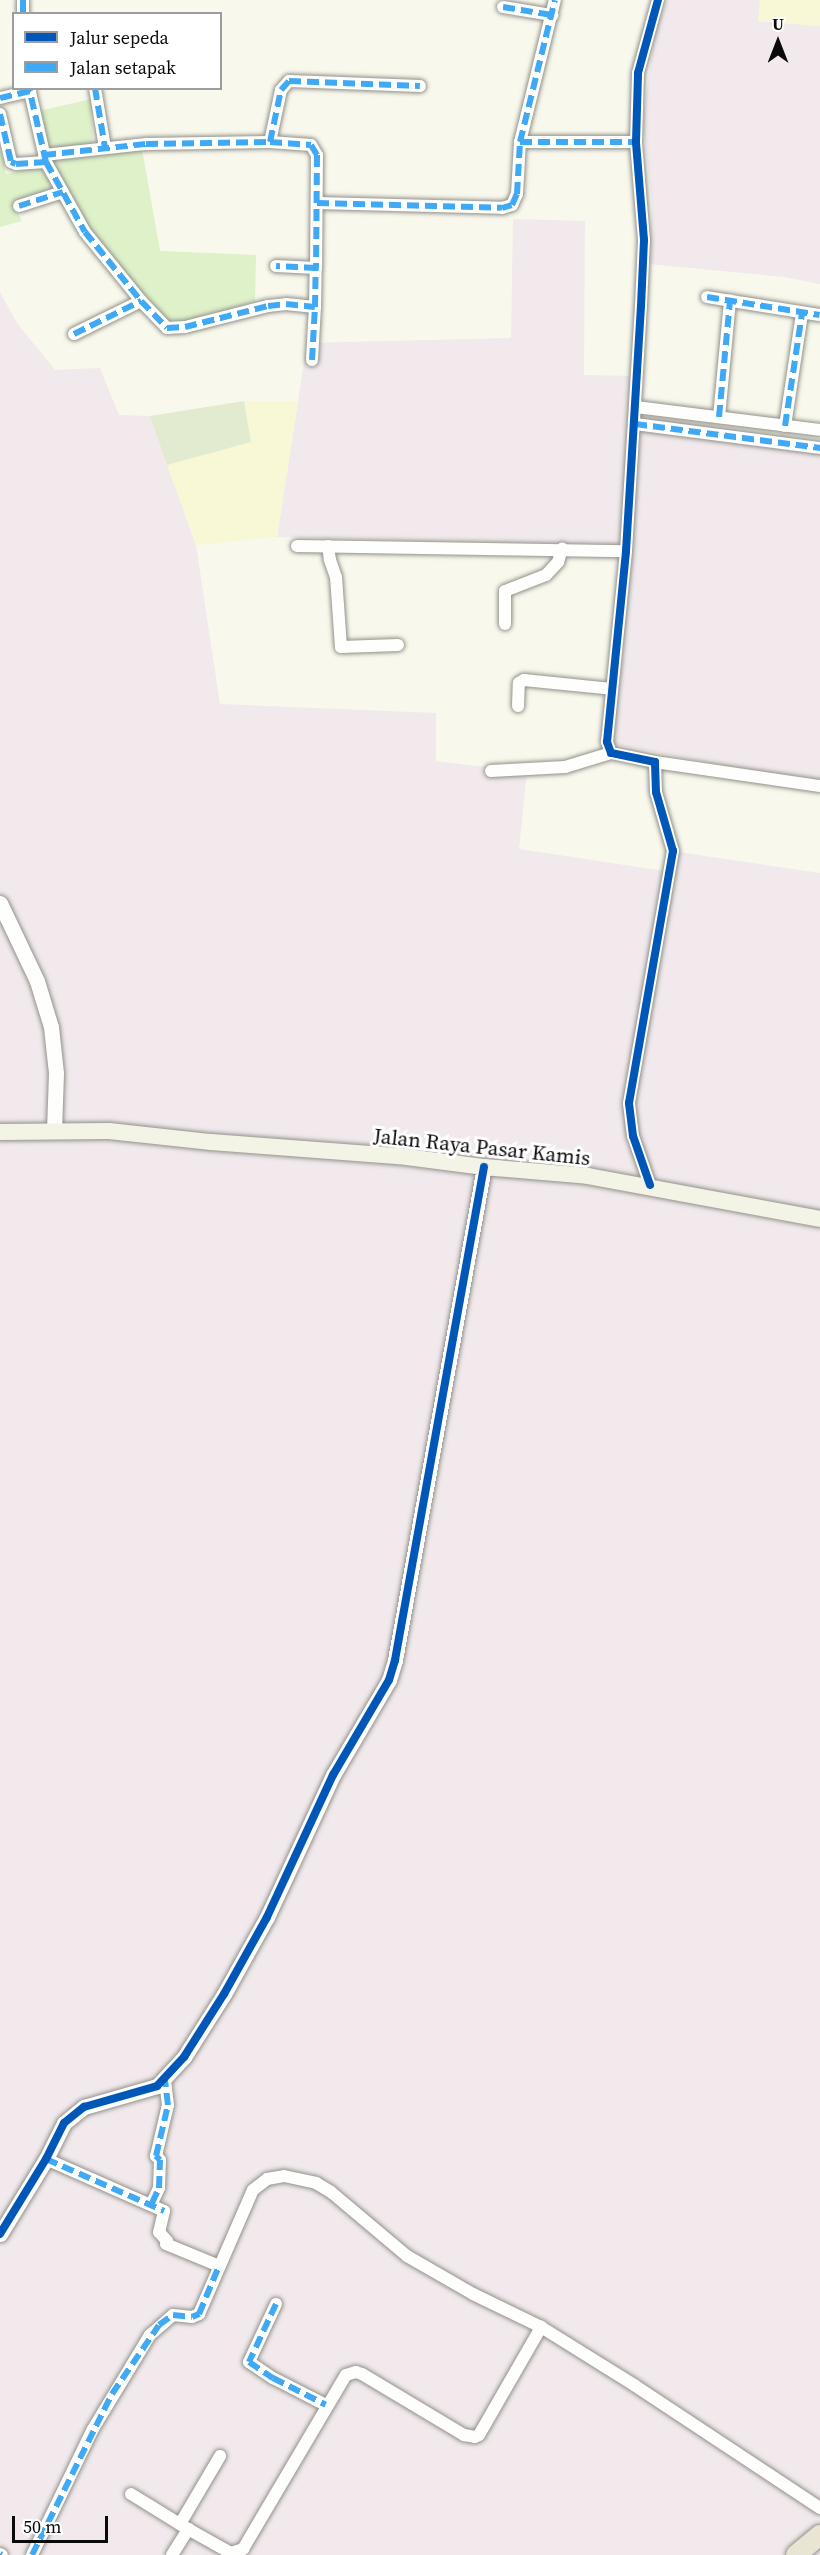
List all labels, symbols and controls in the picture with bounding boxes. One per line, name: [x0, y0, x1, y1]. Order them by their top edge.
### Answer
legend: [12, 12, 222, 90]
north arrow: [748, 12, 808, 72]
text: U: [772, 13, 784, 35]
text: Jalur sepeda: [70, 25, 169, 50]
text: Jalan setapak: [70, 55, 176, 80]
street label: Jalan Raya Pasar Kamis: [372, 1123, 592, 1171]
scale bar: [15, 2504, 111, 2542]
text: 50 m: [23, 2514, 61, 2539]

